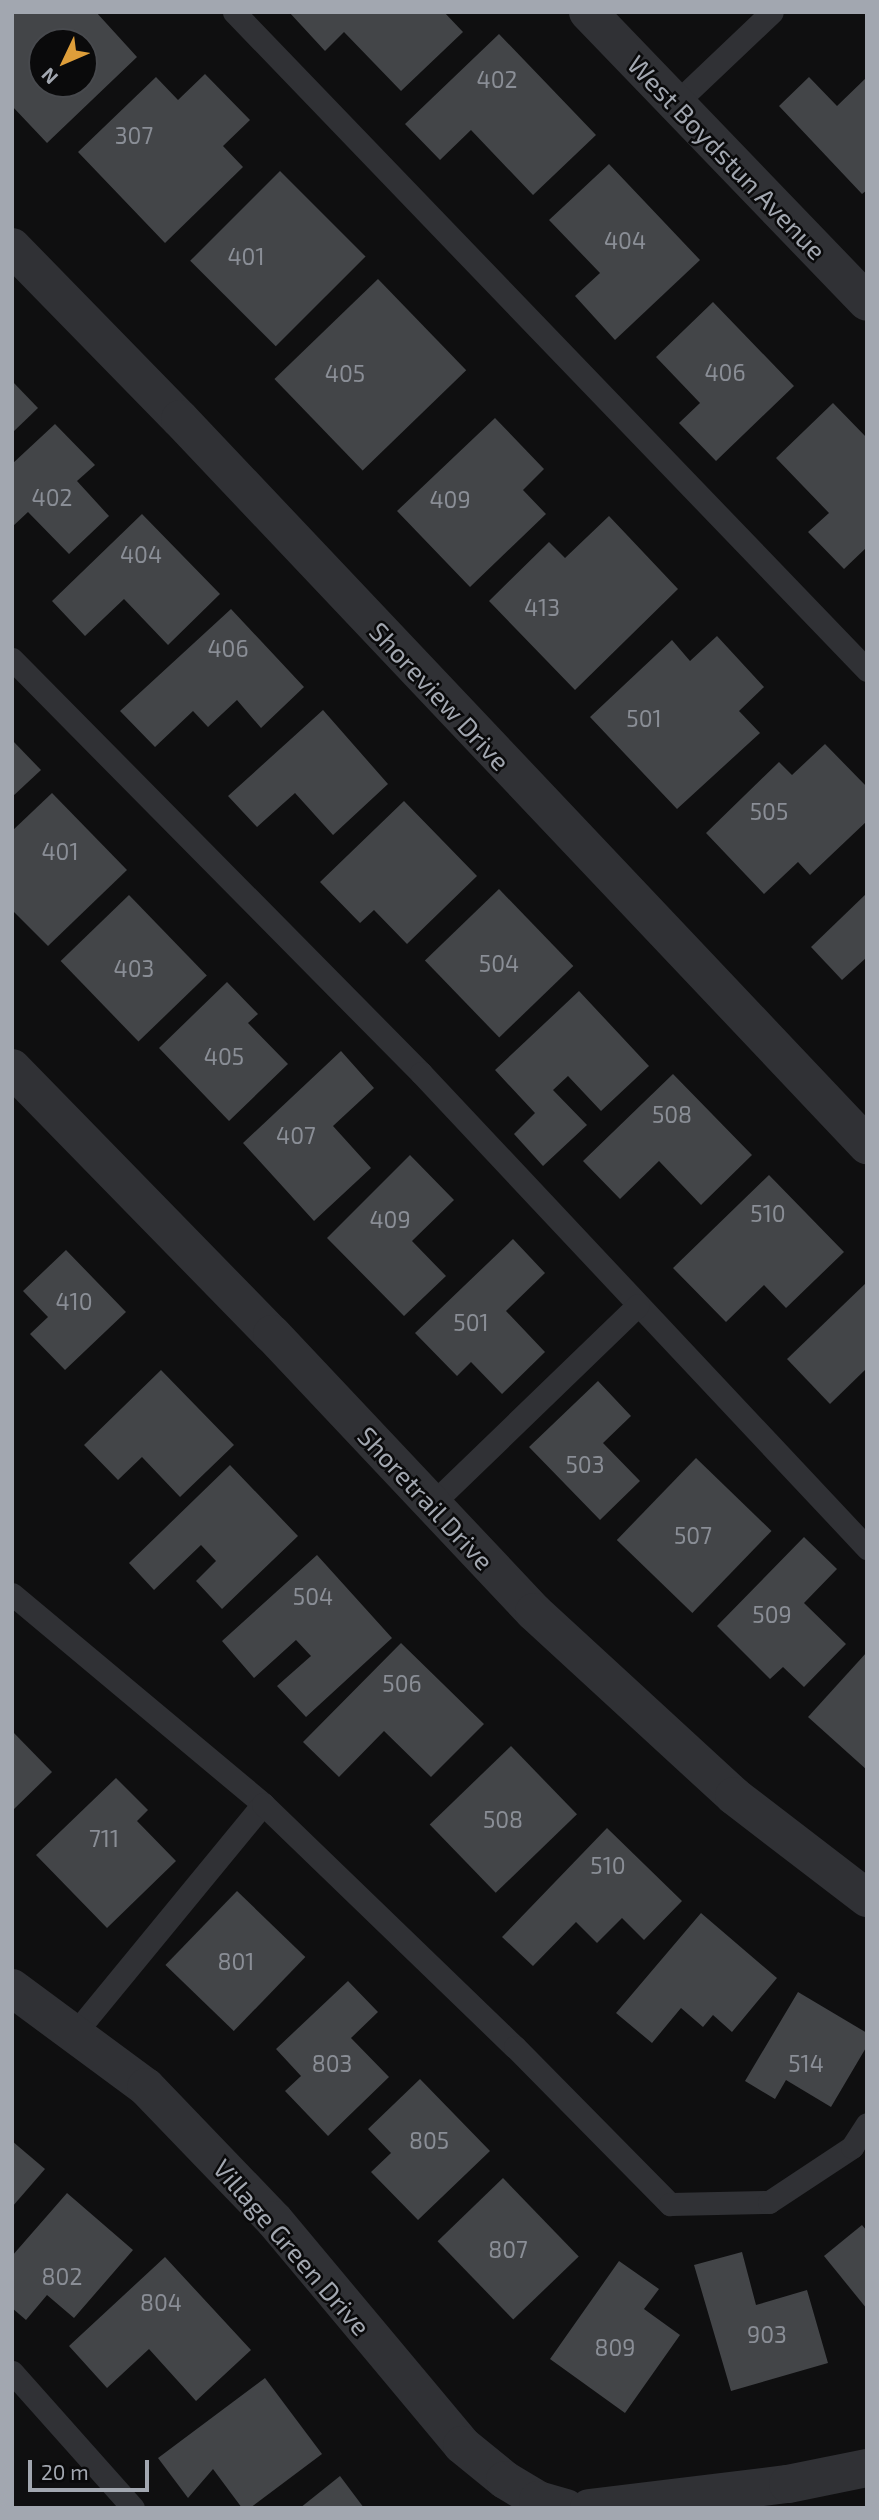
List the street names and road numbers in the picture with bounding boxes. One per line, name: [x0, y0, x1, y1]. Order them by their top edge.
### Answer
street label: West Boydstun Avenue: [621, 48, 833, 266]
street label: Shoreview Drive: [363, 615, 517, 777]
street label: Shoretrail Drive: [352, 1420, 500, 1576]
street label: Village Green Drive: [207, 2153, 377, 2341]

